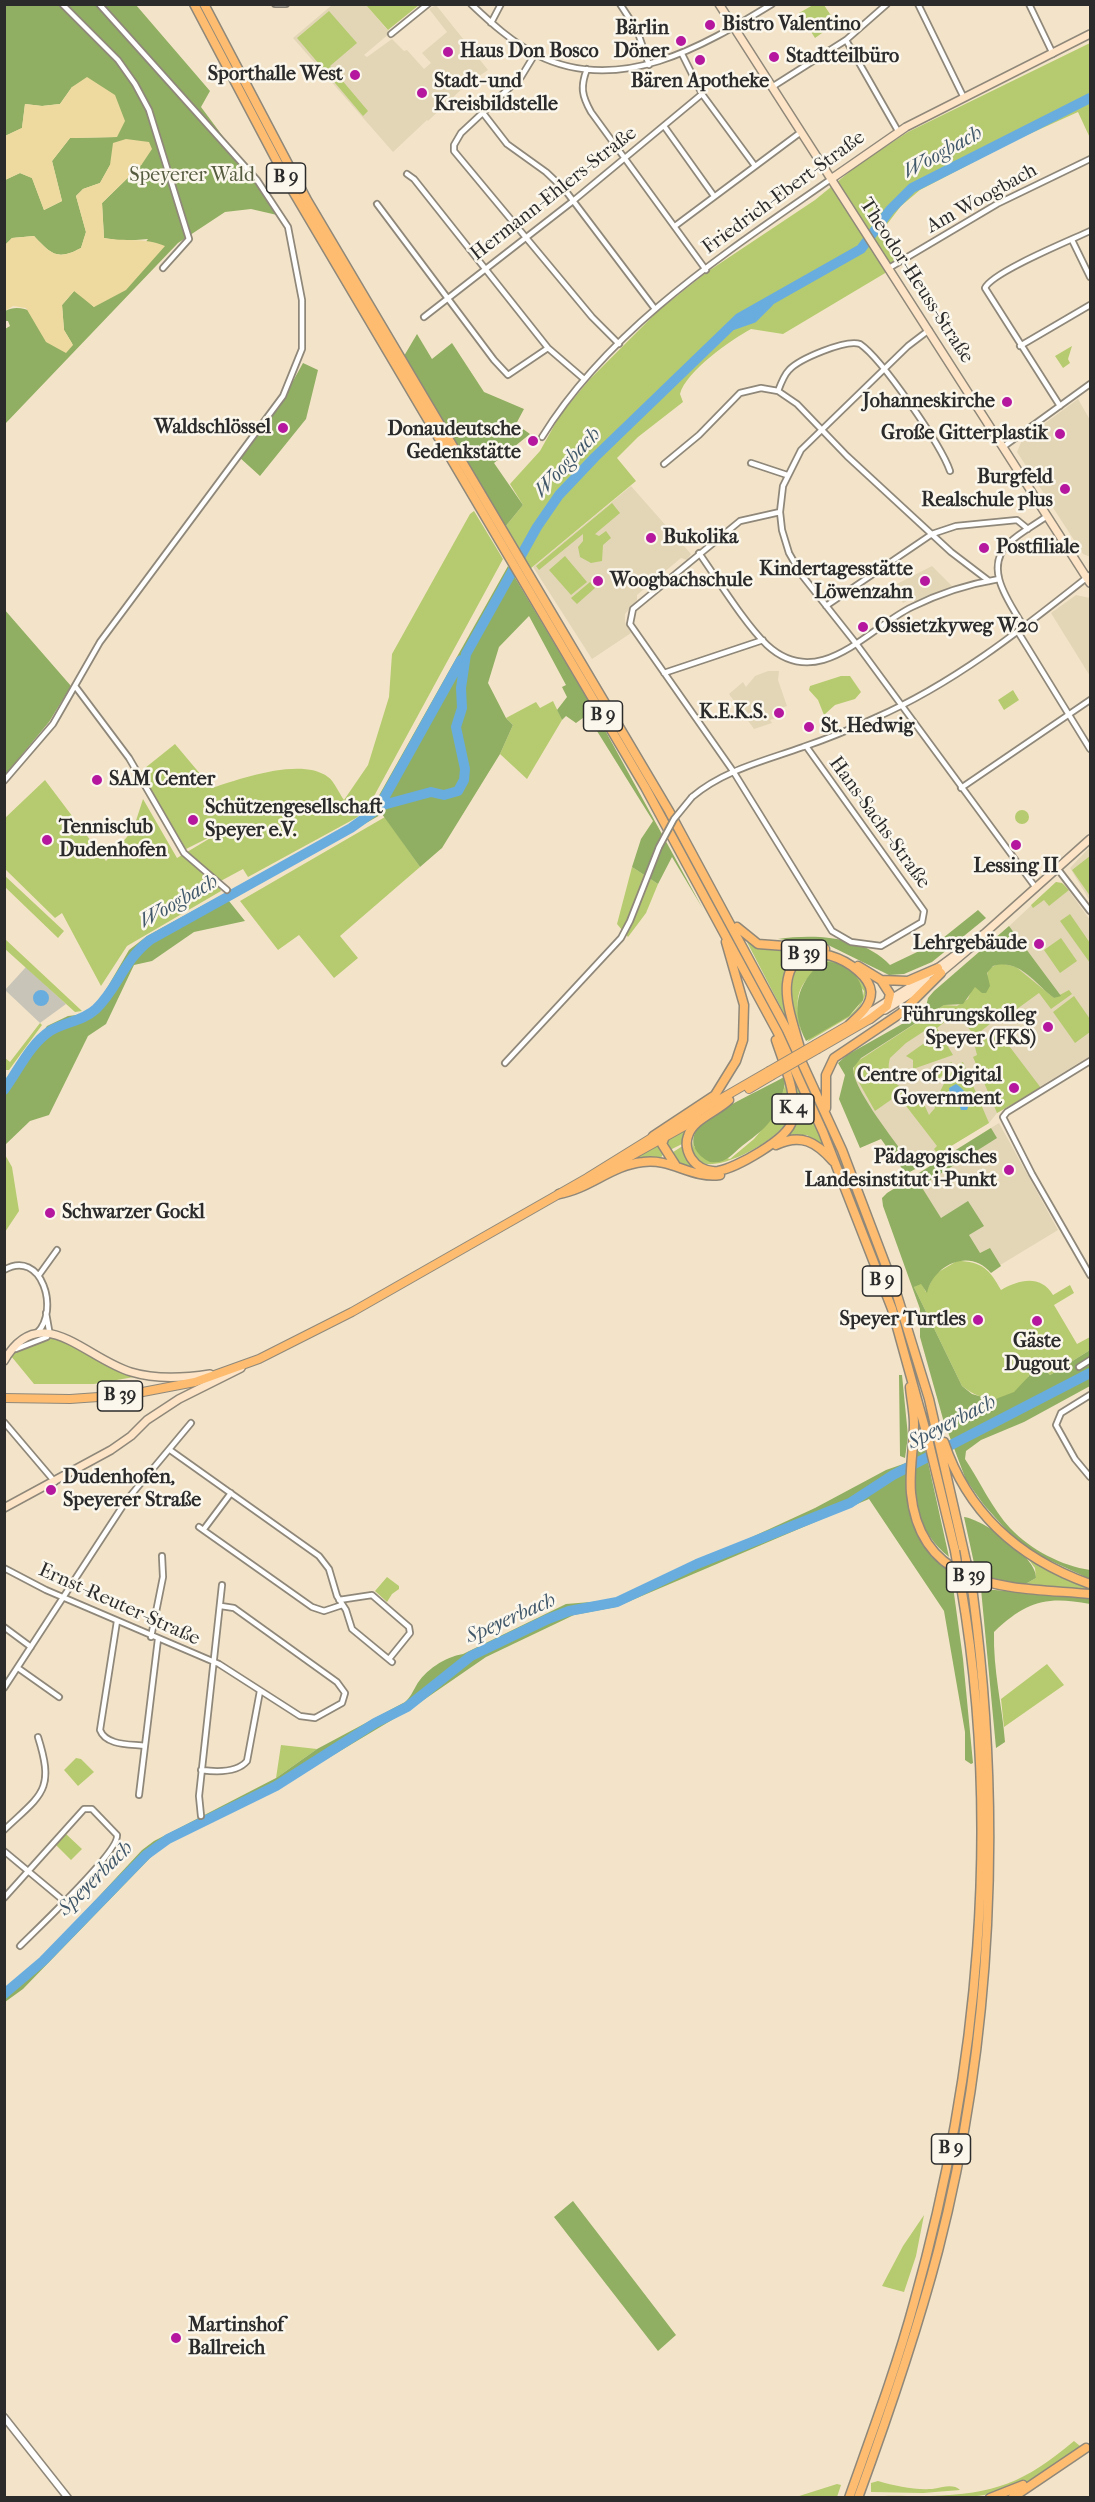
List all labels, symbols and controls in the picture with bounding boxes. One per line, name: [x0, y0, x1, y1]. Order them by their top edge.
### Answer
place label: Bistro Valentino: [722, 13, 861, 37]
place label: Bärlin Döner: [614, 17, 669, 64]
marker: Bistro Valentino: [703, 18, 717, 32]
marker: Bärlin Döner: [674, 34, 688, 48]
place label: Haus Don Bosco: [460, 40, 599, 64]
marker: Haus Don Bosco: [441, 45, 455, 59]
place label: Stadtteilbüro: [786, 45, 899, 69]
marker: Stadtteilbüro: [767, 50, 781, 64]
marker: Bären Apotheke: [693, 53, 707, 67]
place label: Sporthalle West: [208, 63, 343, 87]
marker: Sporthalle West: [348, 68, 362, 82]
place label: Stadt- und Kreisbildstelle: [434, 70, 558, 117]
place label: Bären Apotheke: [631, 70, 769, 94]
marker: Stadt- und Kreisbildstelle: [415, 86, 429, 100]
water label: Woogbach: [899, 121, 987, 185]
street label: Hermann-Ehlers-Straße: [466, 122, 642, 266]
street label: Friedrich-Ebert-Straße: [698, 126, 870, 260]
street label: Am Woogbach: [922, 159, 1042, 239]
road number: B 9: [266, 163, 306, 193]
park label: Speyerer Wald: [129, 164, 255, 188]
street label: Theodor-Heuss-Straße: [854, 194, 978, 368]
place label: Johanneskirche: [863, 390, 995, 414]
marker: Johanneskirche: [1000, 395, 1014, 409]
place label: Waldschlössel: [154, 416, 271, 440]
place label: Donaudeutsche Gedenkstätte: [387, 418, 521, 465]
marker: Waldschlössel: [276, 421, 290, 435]
place label: Große Gitterplastik: [881, 422, 1048, 446]
water label: Woogbach: [529, 423, 607, 503]
marker: Große Gitterplastik: [1053, 427, 1067, 441]
marker: Donaudeutsche Gedenkstätte: [526, 434, 540, 448]
place label: Burgfeld Realschule plus: [921, 466, 1053, 513]
marker: Burgfeld Realschule plus: [1058, 482, 1072, 496]
place label: Bukolika: [663, 526, 738, 550]
marker: Bukolika: [644, 531, 658, 545]
place label: Postfiliale: [996, 536, 1079, 560]
marker: Postfiliale: [977, 541, 991, 555]
place label: Kindertagesstätte Löwenzahn: [759, 558, 913, 605]
place label: Woogbachschule: [610, 569, 753, 593]
marker: Woogbachschule: [591, 574, 605, 588]
marker: Kindertagesstätte Löwenzahn: [918, 574, 932, 588]
place label: Ossietzkyweg W20: [875, 615, 1039, 639]
marker: Ossietzkyweg W20: [856, 620, 870, 634]
road number: B 9: [584, 701, 622, 731]
place label: K.E.K.S.: [699, 701, 767, 725]
marker: K.E.K.S.: [772, 706, 786, 720]
place label: St. Hedwig: [821, 715, 914, 739]
marker: St. Hedwig: [802, 720, 816, 734]
street label: Hans-Sachs-Straße: [823, 752, 935, 894]
place label: SAM Center: [109, 768, 215, 792]
marker: SAM Center: [90, 773, 104, 787]
place label: Schützengesellschaft Speyer e.V.: [205, 796, 383, 843]
marker: Schützengesellschaft Speyer e.V.: [186, 813, 200, 827]
place label: Tennisclub Dudenhofen: [59, 816, 167, 863]
marker: Tennisclub Dudenhofen: [40, 833, 54, 847]
marker: Lessing II: [1009, 838, 1023, 852]
place label: Lessing II: [974, 855, 1058, 879]
water label: Woogbach: [135, 869, 223, 935]
place label: Lehrgebäude: [913, 932, 1027, 956]
marker: Lehrgebäude: [1032, 937, 1046, 951]
road number: B 39: [782, 940, 826, 970]
place label: Führungskolleg Speyer (FKS): [902, 1004, 1036, 1051]
marker: Führungskolleg Speyer (FKS): [1041, 1020, 1055, 1034]
place label: Centre of Digital Government: [857, 1064, 1002, 1111]
marker: Centre of Digital Government: [1007, 1081, 1021, 1095]
road number: K 4: [772, 1094, 814, 1124]
place label: Pädagogisches Landesinstitut i-Punkt: [805, 1146, 997, 1193]
marker: Pädagogisches Landesinstitut i-Punkt: [1002, 1163, 1016, 1177]
place label: Schwarzer Gockl: [62, 1201, 205, 1225]
marker: Schwarzer Gockl: [43, 1206, 57, 1220]
road number: B 9: [862, 1266, 902, 1296]
place label: Speyer Turtles: [840, 1308, 966, 1332]
marker: Speyer Turtles: [971, 1313, 985, 1327]
marker: Gäste Dugout: [1030, 1314, 1044, 1328]
place label: Gäste Dugout: [1004, 1330, 1070, 1377]
road number: B 39: [98, 1381, 142, 1411]
water label: Speyerbach: [904, 1390, 1000, 1456]
place label: Dudenhofen, Speyerer Straße: [63, 1466, 201, 1513]
marker: Dudenhofen, Speyerer Straße: [44, 1483, 58, 1497]
street label: Ernst-Reuter-Straße: [35, 1559, 203, 1651]
road number: B 39: [946, 1562, 992, 1592]
water label: Speyerbach: [462, 1588, 560, 1650]
water label: Speyerbach: [53, 1836, 139, 1922]
road number: B 9: [932, 2134, 970, 2164]
place label: Martinshof Ballreich: [188, 2314, 284, 2361]
marker: Martinshof Ballreich: [169, 2331, 183, 2345]

